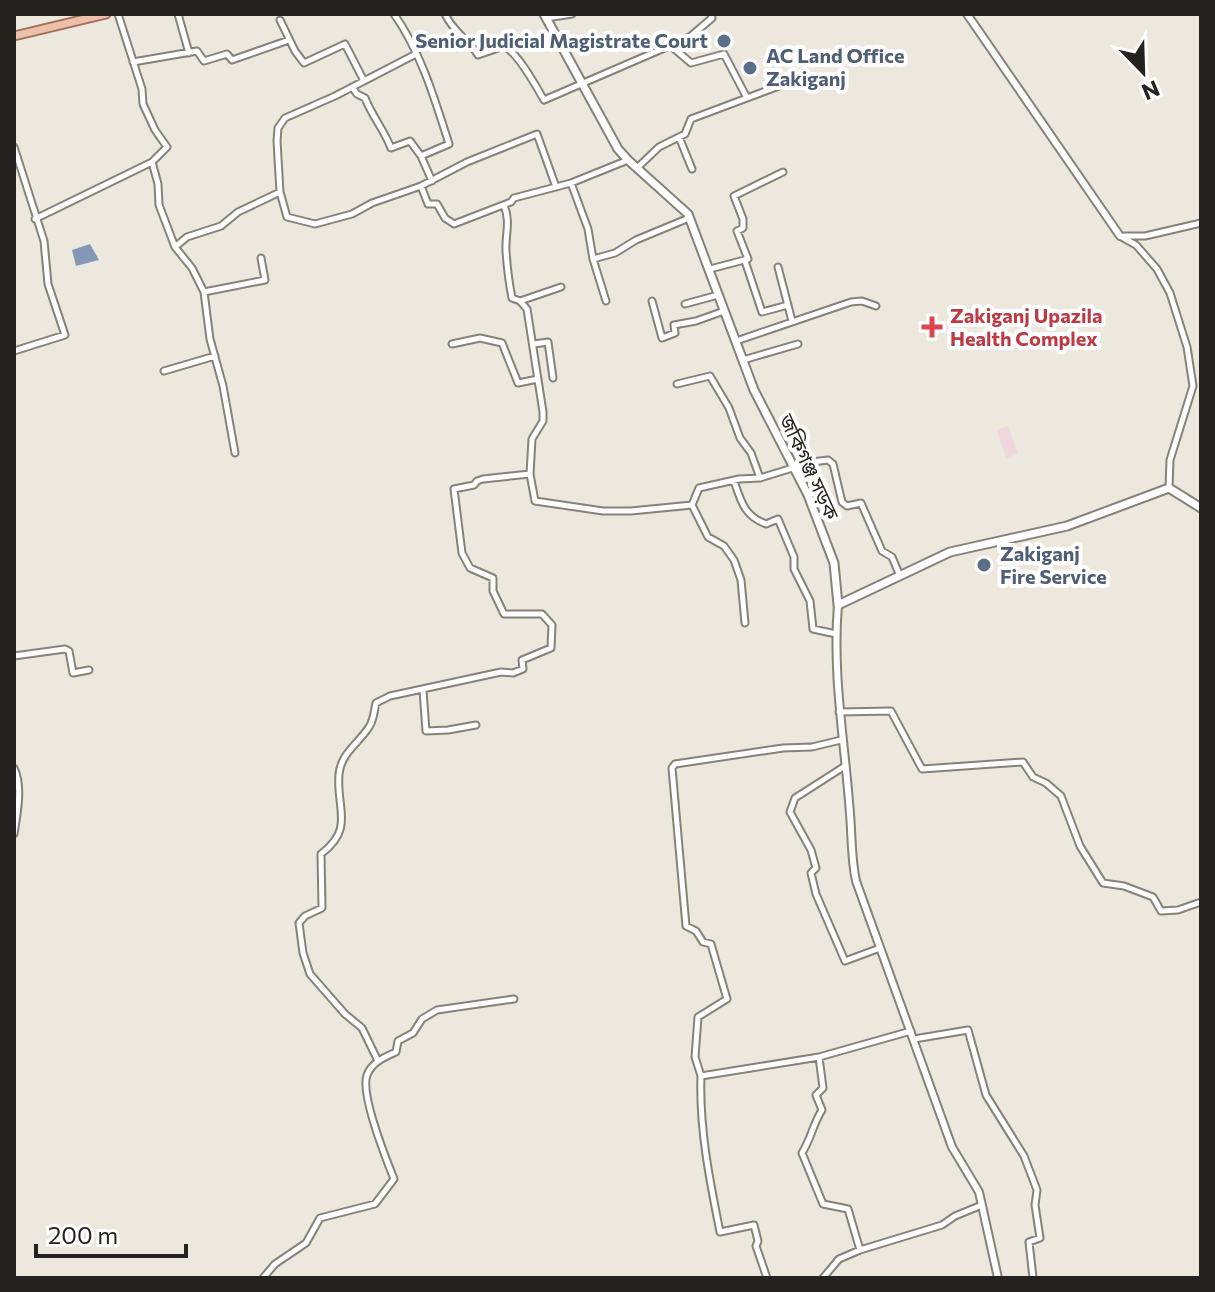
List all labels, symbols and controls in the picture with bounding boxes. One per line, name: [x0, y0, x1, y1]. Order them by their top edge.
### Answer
place label: Senior Judicial Magistrate Court: [415, 28, 708, 52]
marker: Senior Judicial Magistrate Court: [715, 32, 733, 50]
north arrow: [1103, 32, 1183, 112]
place label: AC Land Office Zakiganj: [766, 43, 904, 90]
marker: AC Land Office Zakiganj: [741, 59, 759, 77]
text: N: [1138, 75, 1164, 107]
place label: Zakiganj Upazila Health Complex: [950, 303, 1103, 350]
marker: Zakiganj Upazila Health Complex: [921, 316, 943, 338]
street label: জকিগঞ্জ সড়ক: [775, 409, 845, 524]
place label: Zakiganj Fire Service: [1000, 541, 1107, 588]
marker: Zakiganj Fire Service: [975, 556, 993, 574]
scale bar: [36, 1208, 186, 1258]
text: 200 m: [48, 1220, 118, 1249]

